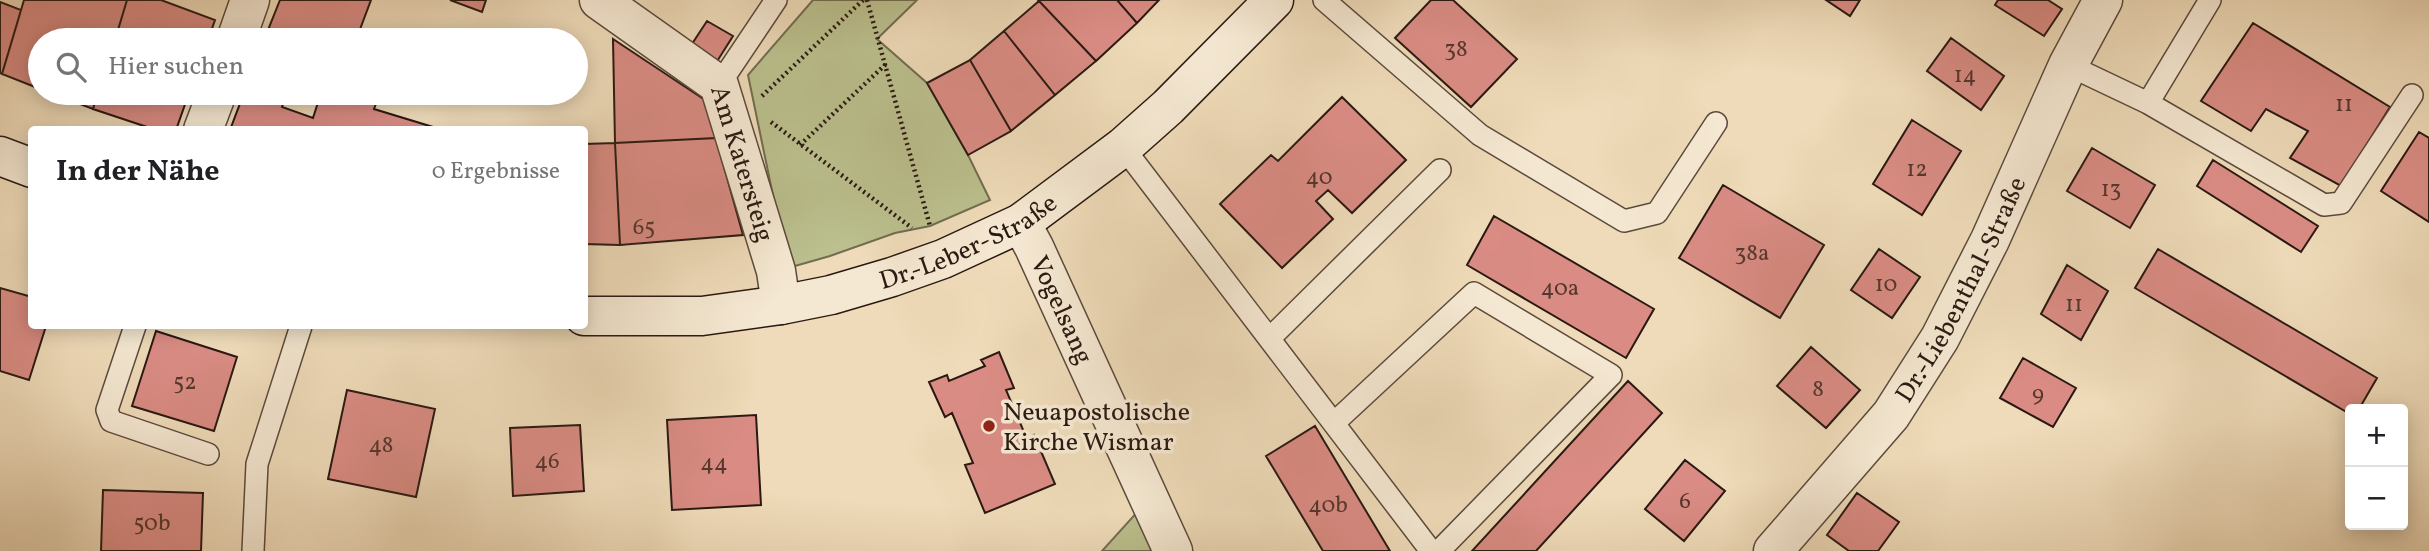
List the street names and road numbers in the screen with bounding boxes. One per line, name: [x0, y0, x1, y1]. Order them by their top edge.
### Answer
street label: Am Katersteig: [700, 81, 782, 247]
street label: Dr.-Liebenthal-Straße: [1887, 171, 2036, 410]
street label: Dr.-Leber-Straße: [875, 186, 1065, 300]
street label: Vogelsang: [1020, 250, 1101, 370]

